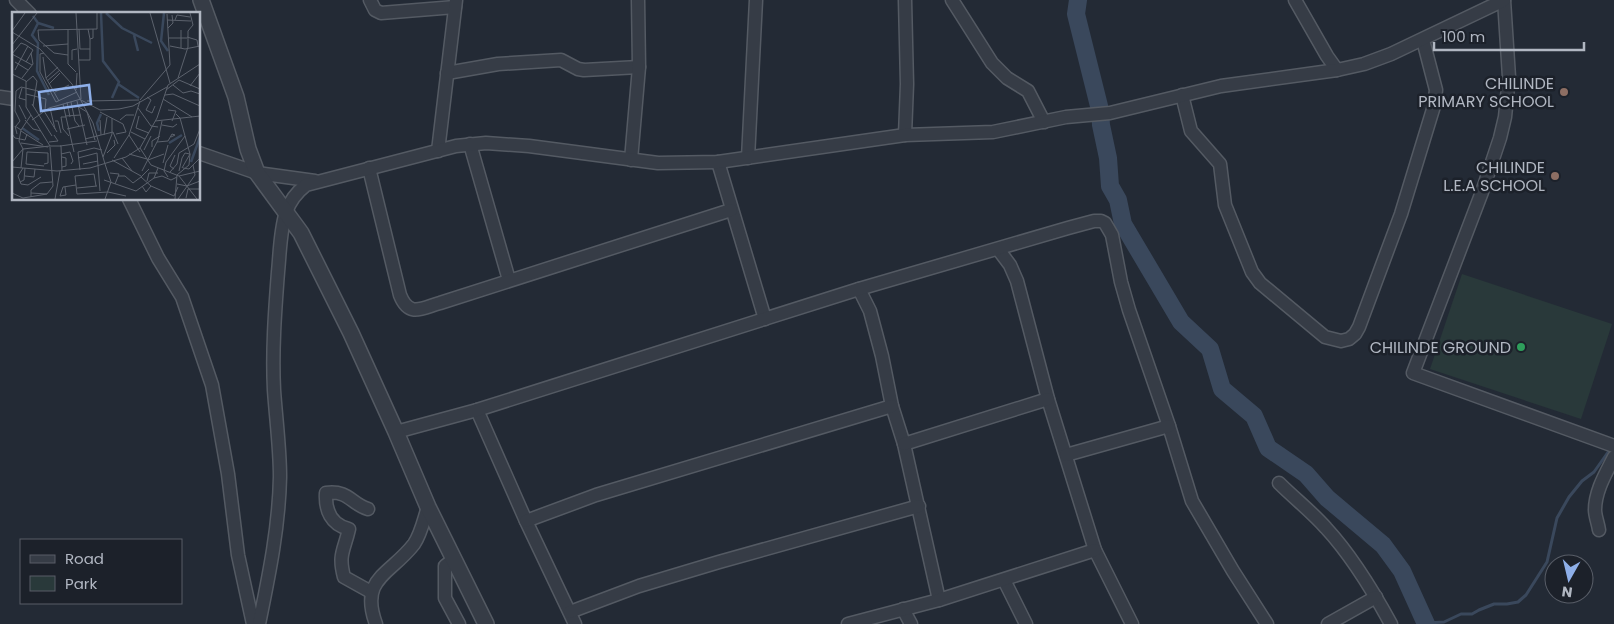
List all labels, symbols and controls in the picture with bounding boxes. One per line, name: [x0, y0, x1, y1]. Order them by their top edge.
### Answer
inset map: [12, 12, 200, 200]
scale bar: [1434, 20, 1584, 52]
text: 100 m: [1442, 26, 1485, 47]
place label: CHILINDE PRIMARY SCHOOL: [1418, 72, 1554, 113]
marker: CHILINDE PRIMARY SCHOOL: [1558, 86, 1570, 98]
place label: CHILINDE L.E.A SCHOOL: [1443, 156, 1545, 197]
marker: CHILINDE L.E.A SCHOOL: [1549, 170, 1561, 182]
place label: CHILINDE GROUND: [1370, 336, 1511, 359]
marker: CHILINDE GROUND: [1515, 341, 1527, 353]
legend: [20, 539, 182, 604]
text: Road: [65, 548, 104, 569]
north arrow: [1544, 554, 1594, 604]
text: Park: [65, 573, 97, 594]
text: N: [1561, 581, 1574, 603]

